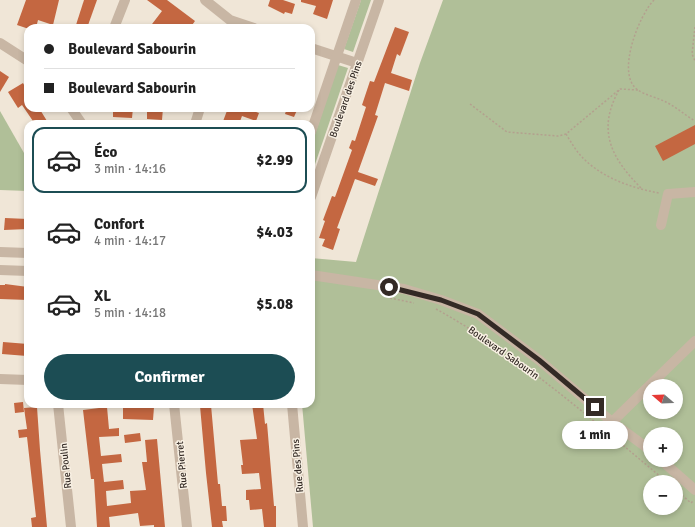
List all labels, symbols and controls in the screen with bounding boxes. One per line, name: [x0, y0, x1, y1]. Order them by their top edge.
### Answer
text: Boulevard Sabourin: [68, 40, 196, 58]
street label: Boulevard des Pins: [327, 59, 365, 139]
text: Boulevard Sabourin: [68, 79, 196, 97]
icon: car: [46, 142, 82, 178]
text: Éco: [94, 143, 117, 161]
text: $2.99: [256, 151, 293, 169]
text: 3 min · 14:16: [94, 161, 166, 177]
icon: car: [46, 214, 82, 250]
text: Confort: [94, 215, 144, 233]
text: $4.03: [256, 223, 293, 241]
text: 4 min · 14:17: [94, 233, 166, 249]
route start: [380, 278, 398, 296]
icon: car: [46, 286, 82, 322]
text: XL: [94, 287, 111, 305]
text: $5.08: [256, 295, 293, 313]
text: 5 min · 14:18: [94, 305, 166, 321]
street label: Boulevard Sabourin: [466, 324, 541, 382]
button: Confirmer: [44, 354, 295, 400]
north arrow: [643, 379, 683, 419]
map controls: [643, 379, 683, 515]
route end: [586, 398, 604, 416]
callout: 1 min: [562, 421, 628, 449]
text: 1 min: [579, 427, 611, 443]
button: +: [643, 427, 683, 467]
street label: Rue des Pins: [290, 438, 306, 493]
street label: Rue Pierret: [174, 440, 190, 489]
street label: Rue Poulin: [58, 443, 74, 489]
button: −: [643, 475, 683, 515]

